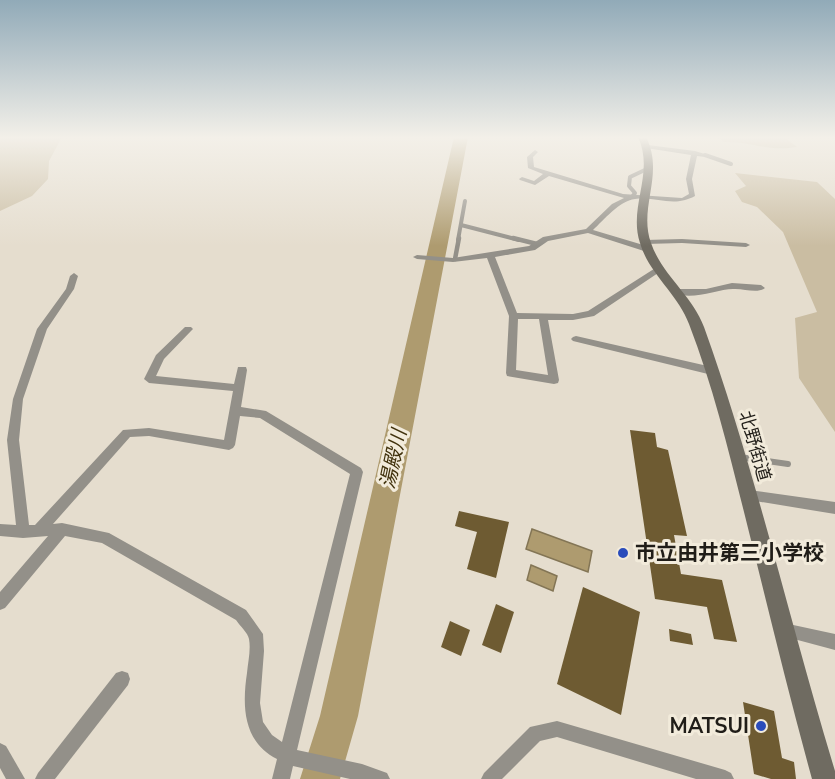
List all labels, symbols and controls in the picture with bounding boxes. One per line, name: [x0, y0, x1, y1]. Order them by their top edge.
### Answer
street label: 北野街道: [734, 408, 776, 484]
water label: 湯殿川: [374, 425, 413, 491]
place label: 市立由井第三小学校: [635, 539, 824, 567]
marker: 市立由井第三小学校: [616, 546, 630, 560]
place label: MATSUI: [670, 712, 749, 740]
marker: MATSUI: [754, 719, 768, 733]

